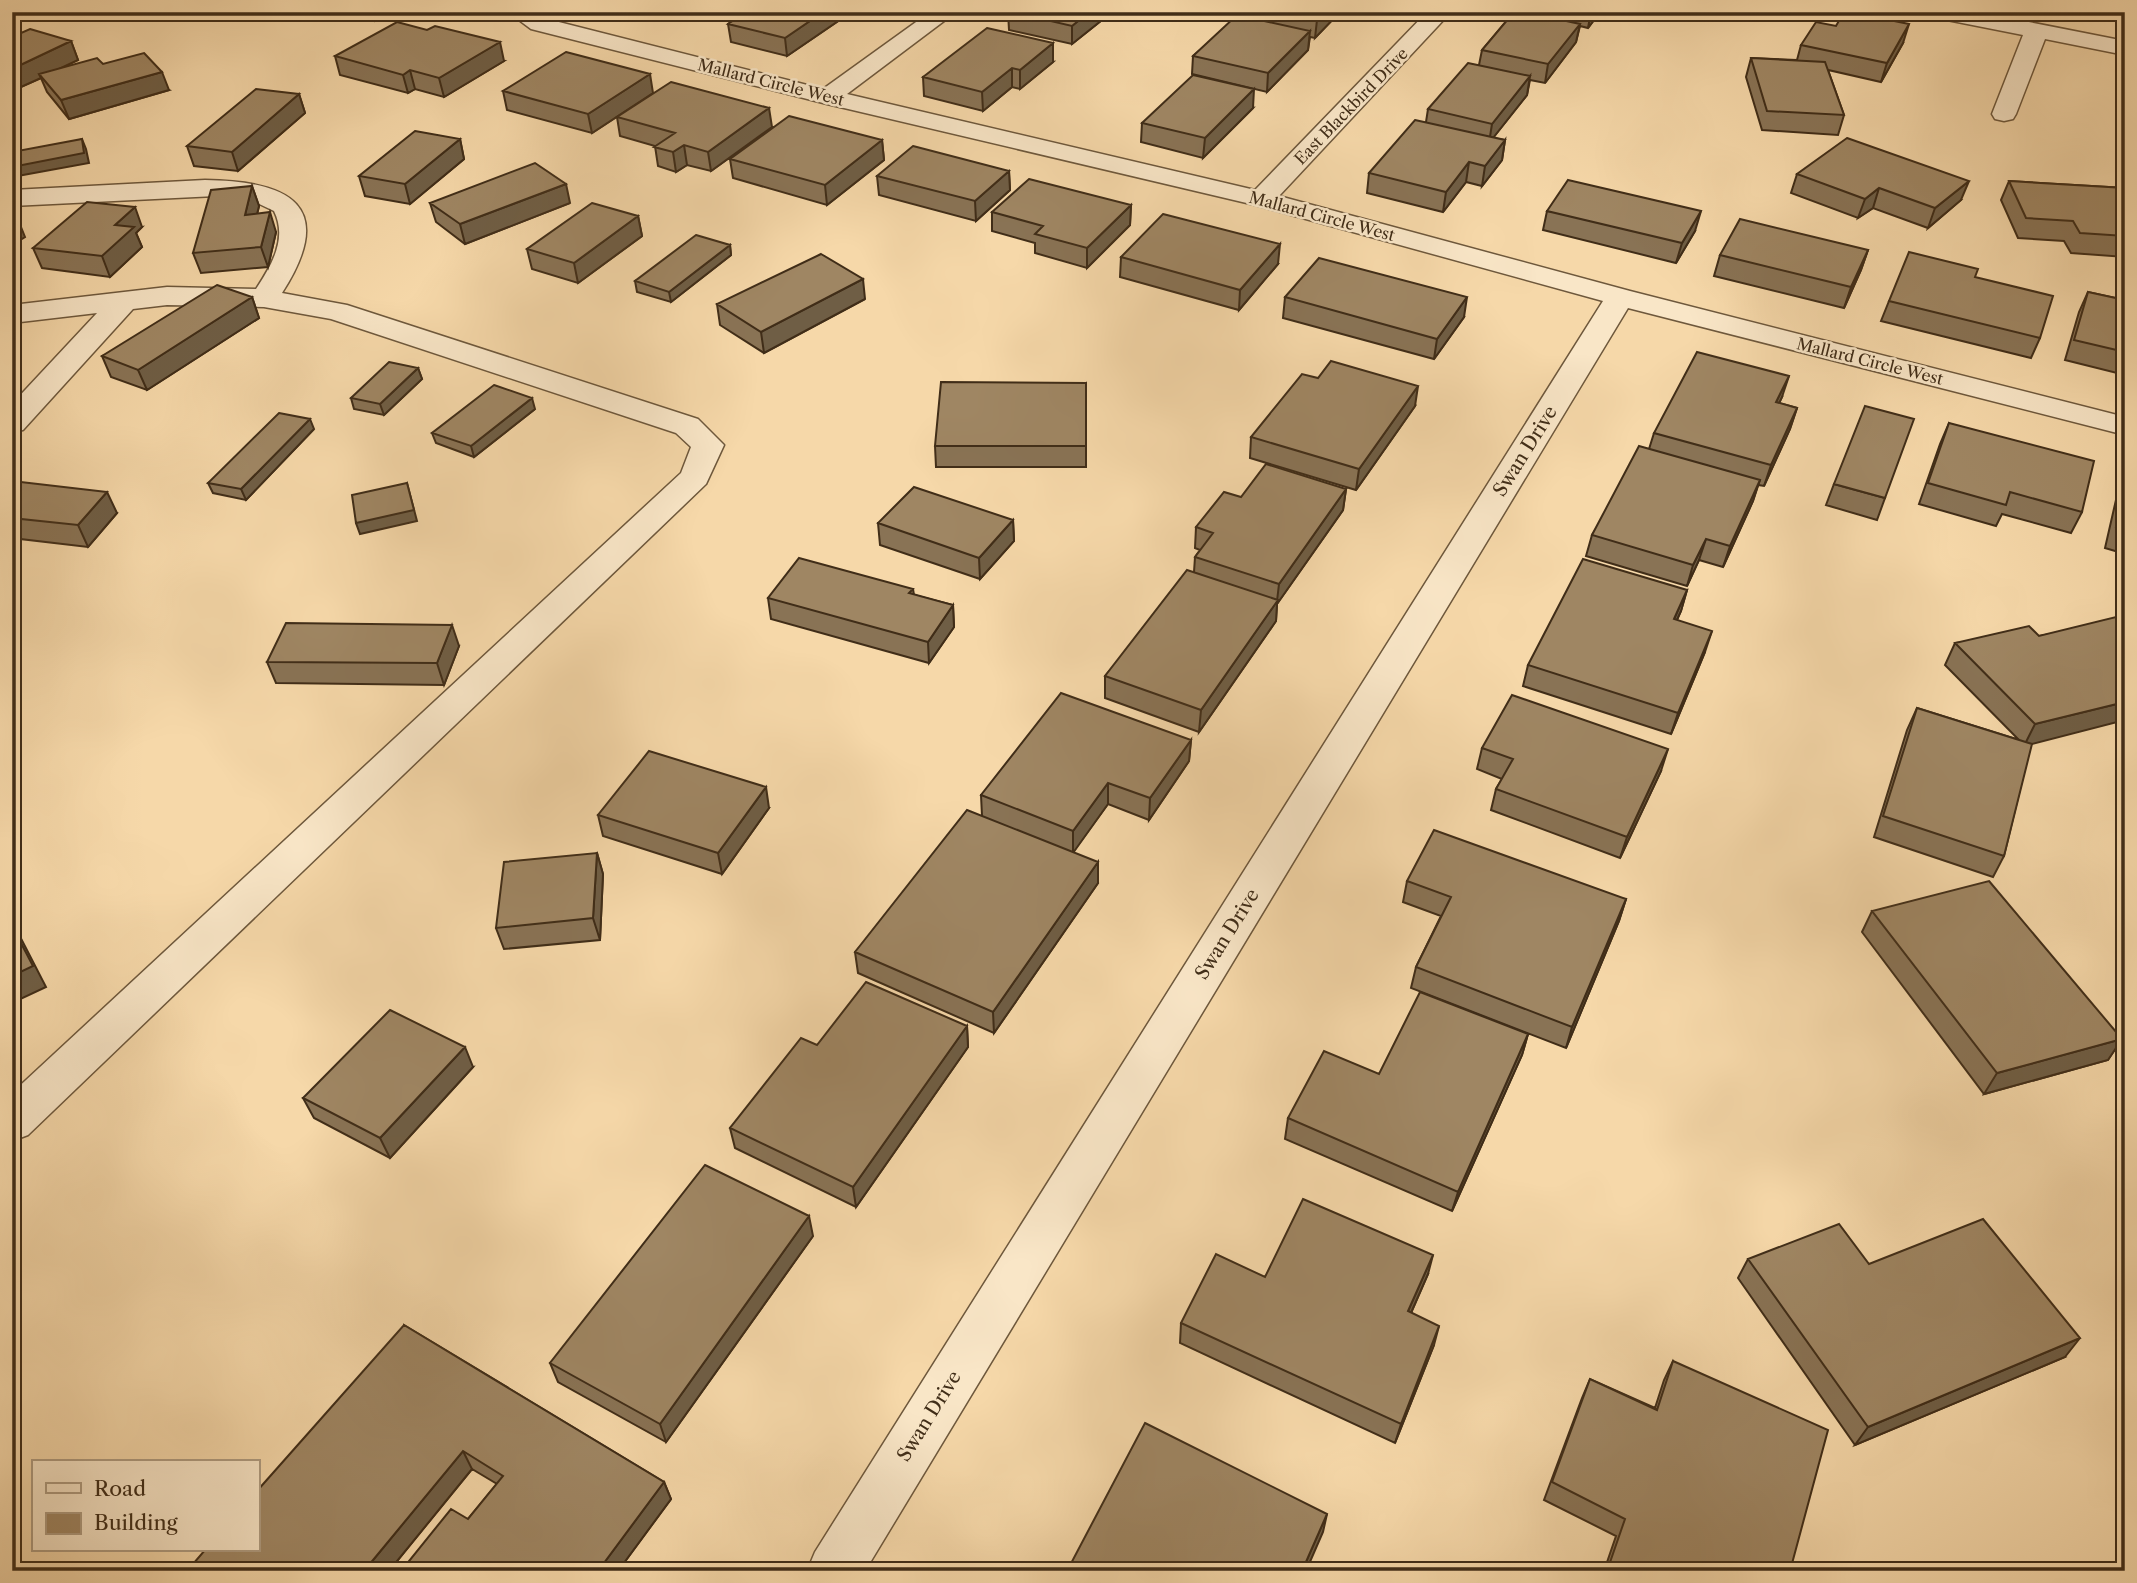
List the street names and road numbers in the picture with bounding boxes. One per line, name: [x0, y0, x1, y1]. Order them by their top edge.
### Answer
street label: East Blackbird Drive: [1290, 43, 1412, 169]
street label: Mallard Circle West: [696, 54, 847, 110]
street label: Mallard Circle West: [1247, 187, 1397, 245]
street label: Mallard Circle West: [1795, 333, 1946, 389]
street label: Swan Drive: [1488, 401, 1562, 501]
street label: Swan Drive: [1190, 884, 1264, 984]
street label: Swan Drive: [892, 1366, 966, 1466]

